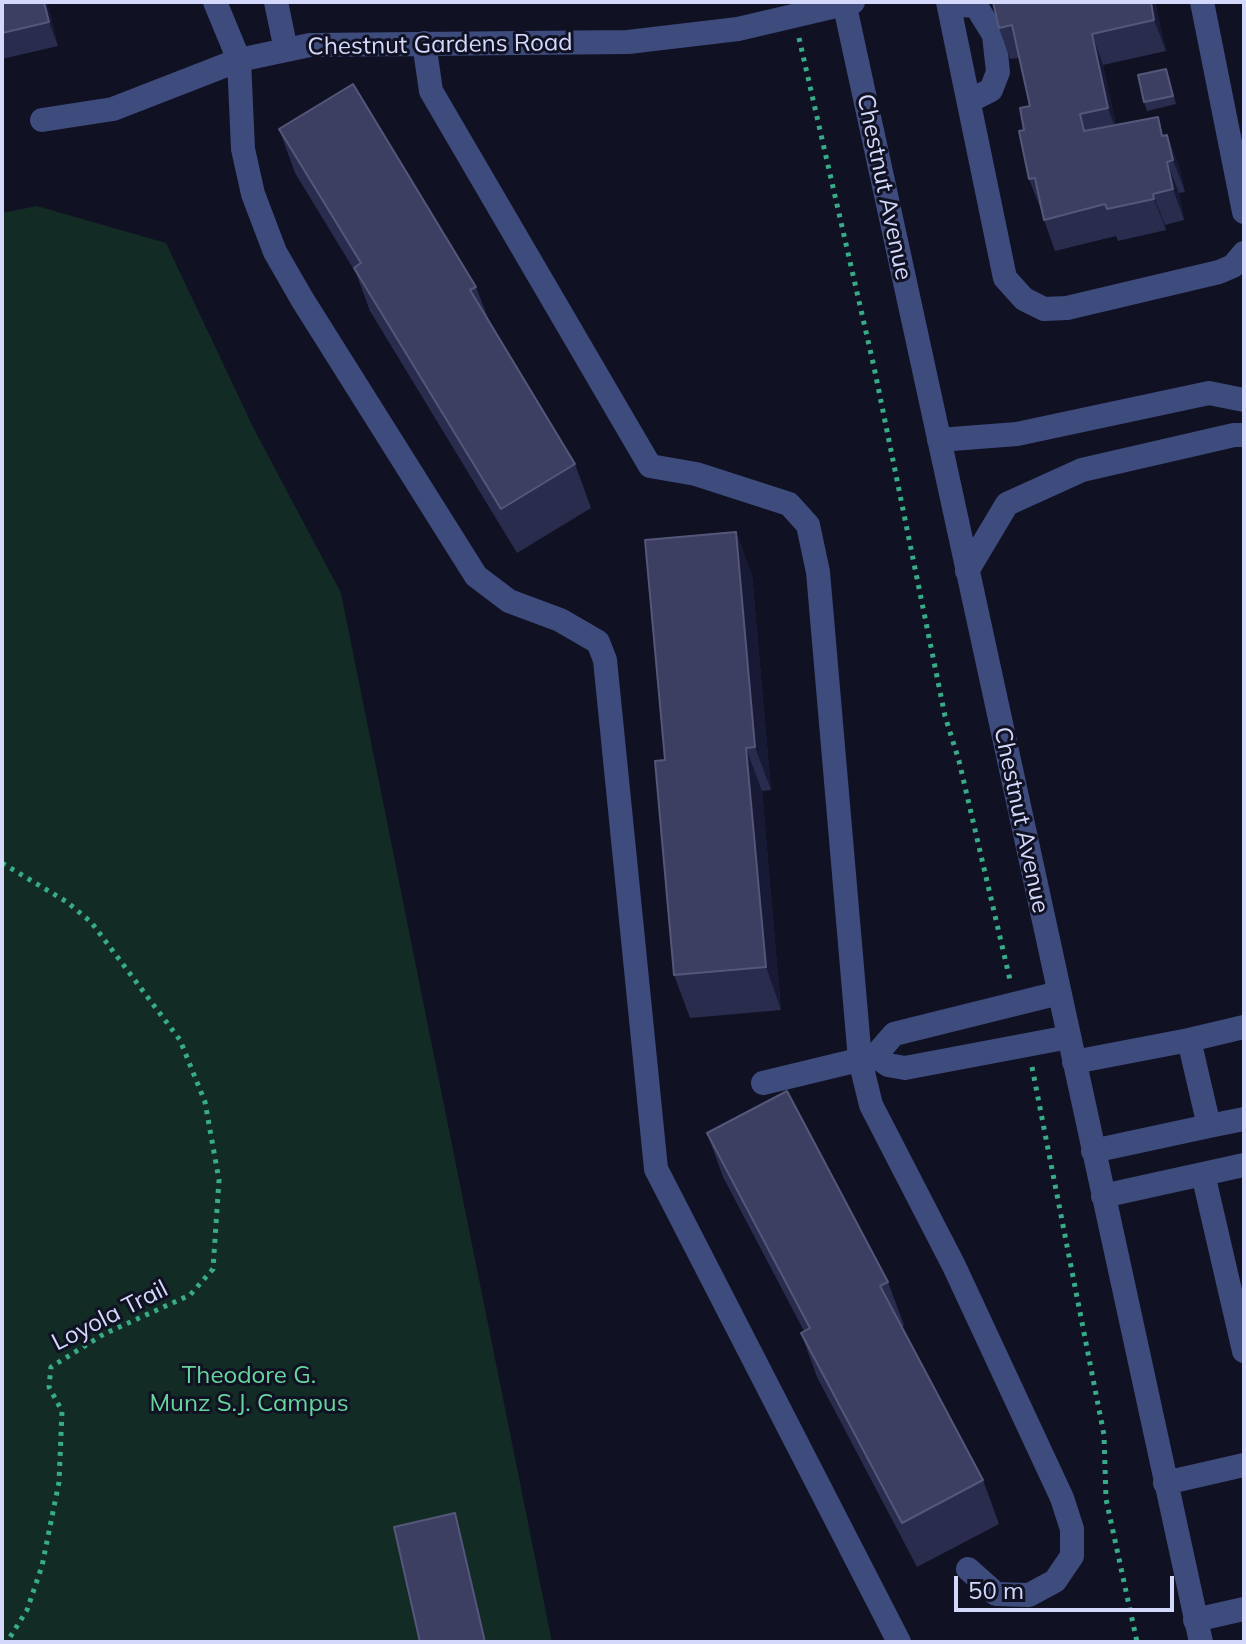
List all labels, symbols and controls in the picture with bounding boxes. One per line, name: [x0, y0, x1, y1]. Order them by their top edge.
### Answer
street label: Chestnut Gardens Road: [307, 28, 573, 62]
street label: Chestnut Avenue: [850, 91, 918, 283]
street label: Chestnut Avenue: [987, 724, 1055, 916]
street label: Loyola Trail: [47, 1275, 173, 1357]
park label: Theodore G. Munz S.J. Campus: [149, 1362, 349, 1418]
scale bar: [958, 1560, 1178, 1610]
text: 50 m: [968, 1575, 1024, 1605]

